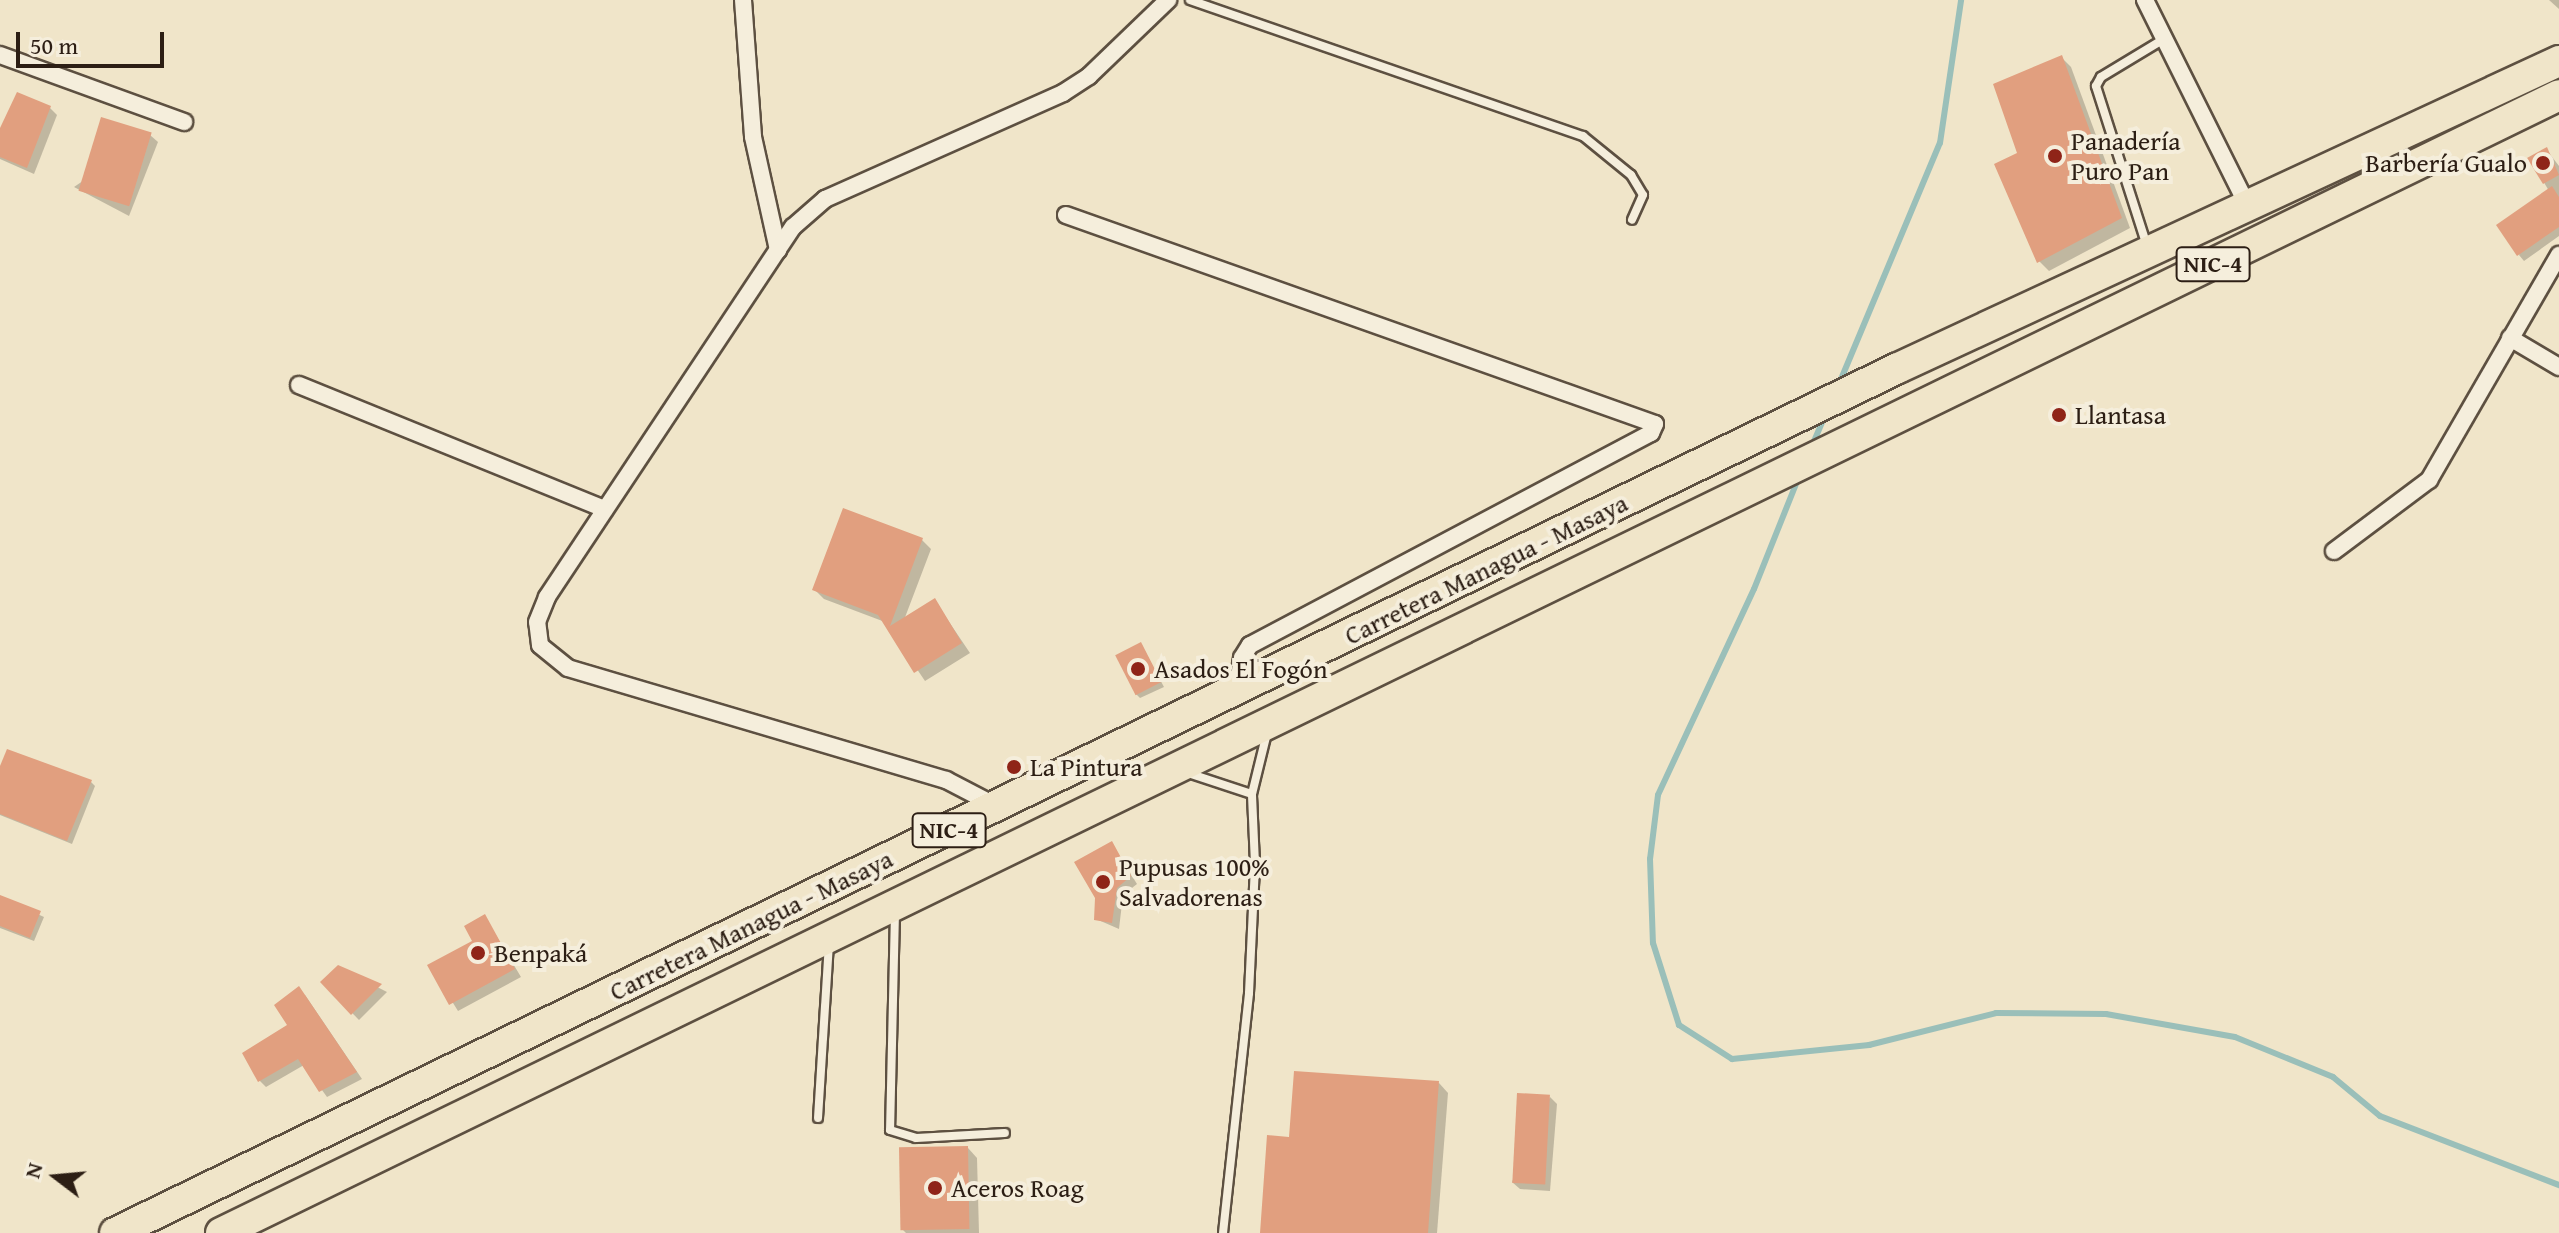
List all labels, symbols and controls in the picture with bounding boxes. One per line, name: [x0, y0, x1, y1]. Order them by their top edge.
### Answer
scale bar: [20, 16, 168, 66]
text: 50 m: [30, 28, 78, 63]
place label: Panadería Puro Pan: [2071, 125, 2181, 186]
marker: Panadería Puro Pan: [2046, 147, 2064, 165]
place label: Barbería Gualo: [2365, 147, 2527, 179]
marker: Barbería Gualo: [2534, 154, 2552, 172]
road number: NIC-4: [2175, 244, 2251, 284]
place label: Llantasa: [2075, 399, 2166, 431]
marker: Llantasa: [2050, 406, 2068, 424]
street label: Carretera Managua - Masaya: [1340, 487, 1632, 651]
place label: Asados El Fogón: [1154, 653, 1327, 685]
marker: Asados El Fogón: [1129, 660, 1147, 678]
place label: La Pintura: [1030, 751, 1143, 783]
marker: La Pintura: [1005, 758, 1023, 776]
road number: NIC-4: [911, 810, 987, 850]
street label: Carretera Managua - Masaya: [605, 843, 897, 1007]
place label: Pupusas 100% Salvadorenas: [1119, 851, 1270, 912]
marker: Pupusas 100% Salvadorenas: [1094, 873, 1112, 891]
place label: Benpaká: [494, 937, 587, 969]
marker: Benpaká: [469, 944, 487, 962]
north arrow: [16, 1137, 96, 1217]
text: N: [16, 1159, 50, 1182]
place label: Aceros Roag: [951, 1172, 1084, 1204]
marker: Aceros Roag: [926, 1179, 944, 1197]

